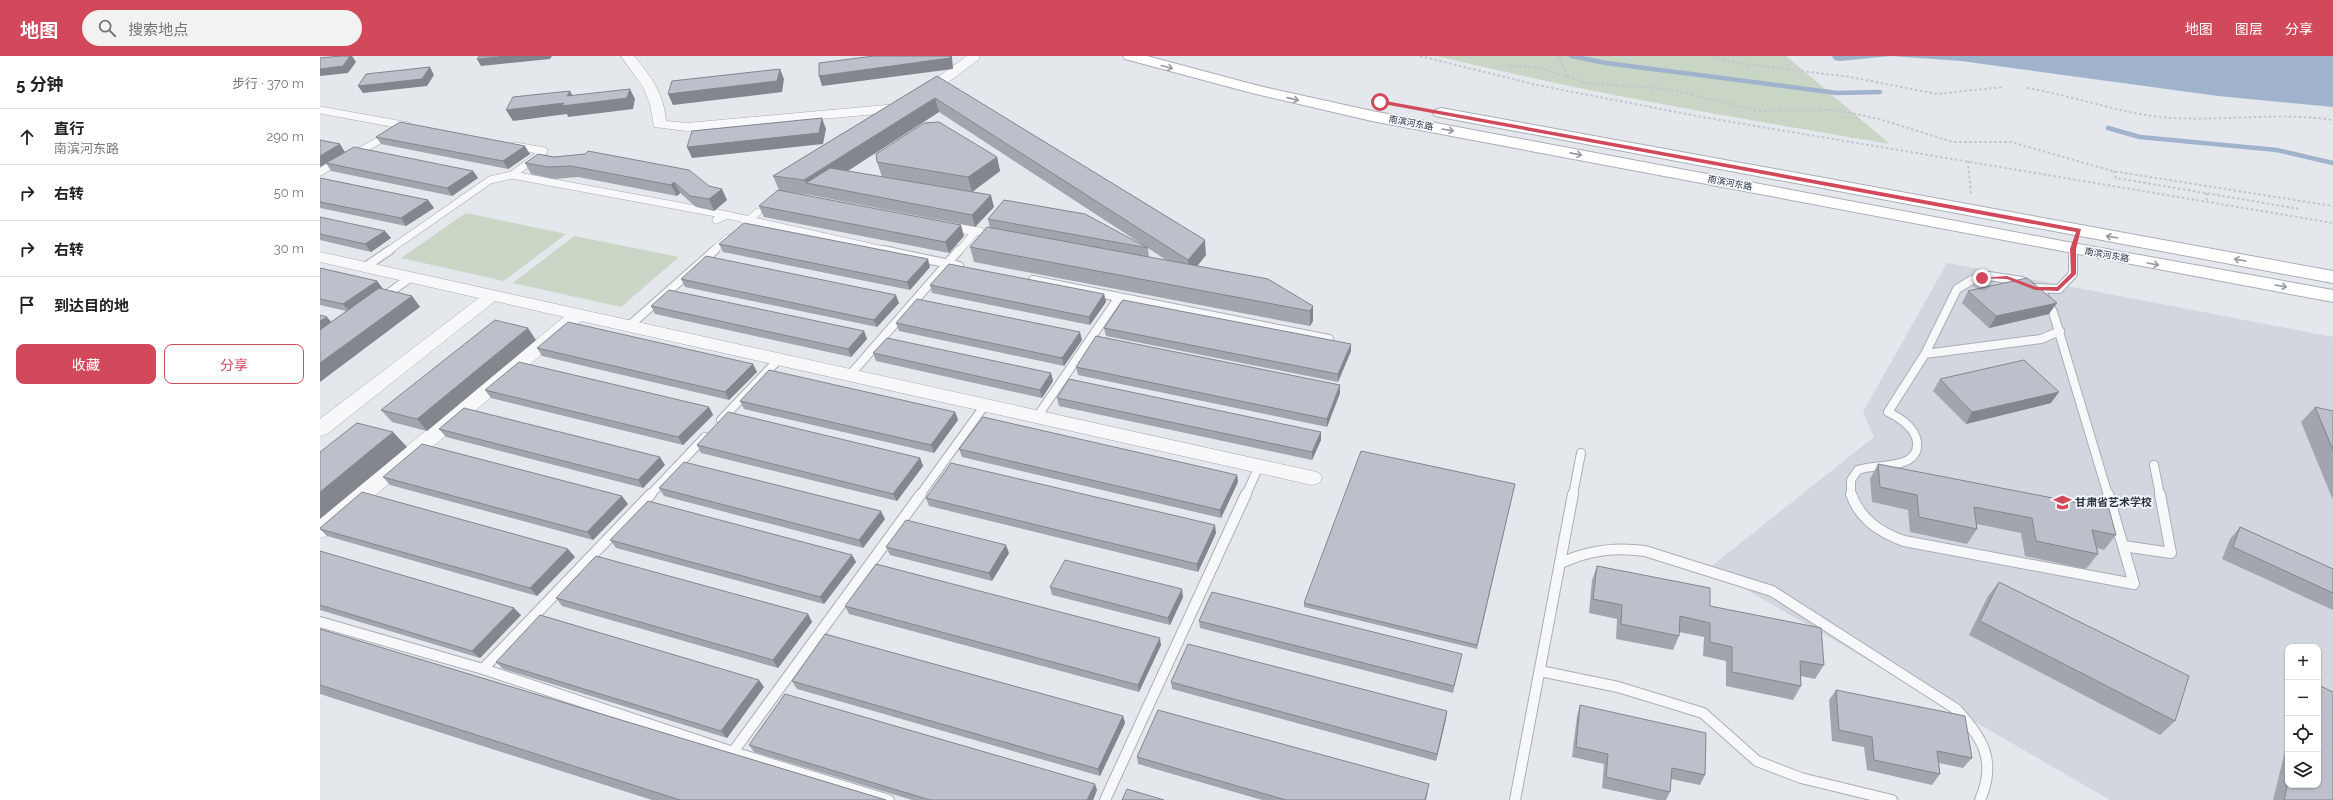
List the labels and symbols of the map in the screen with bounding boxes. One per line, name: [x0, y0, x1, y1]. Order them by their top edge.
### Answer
one-way arrow: [1161, 64, 1174, 71]
route start: [1371, 93, 1389, 111]
one-way arrow: [1287, 95, 1300, 103]
street label: 南滨河东路: [1388, 114, 1434, 132]
one-way arrow: [1441, 126, 1454, 134]
one-way arrow: [1569, 150, 1582, 158]
street label: 南滨河东路: [1707, 174, 1753, 192]
one-way arrow: [2106, 232, 2119, 240]
street label: 南滨河东路: [2084, 246, 2130, 264]
one-way arrow: [2233, 256, 2246, 264]
one-way arrow: [2146, 260, 2159, 268]
route end: [1973, 269, 1991, 287]
one-way arrow: [2274, 283, 2287, 291]
school or university icon: 甘肃省艺术学校: [2052, 492, 2072, 512]
place label: 甘肃省艺术学校: [2075, 496, 2152, 509]

